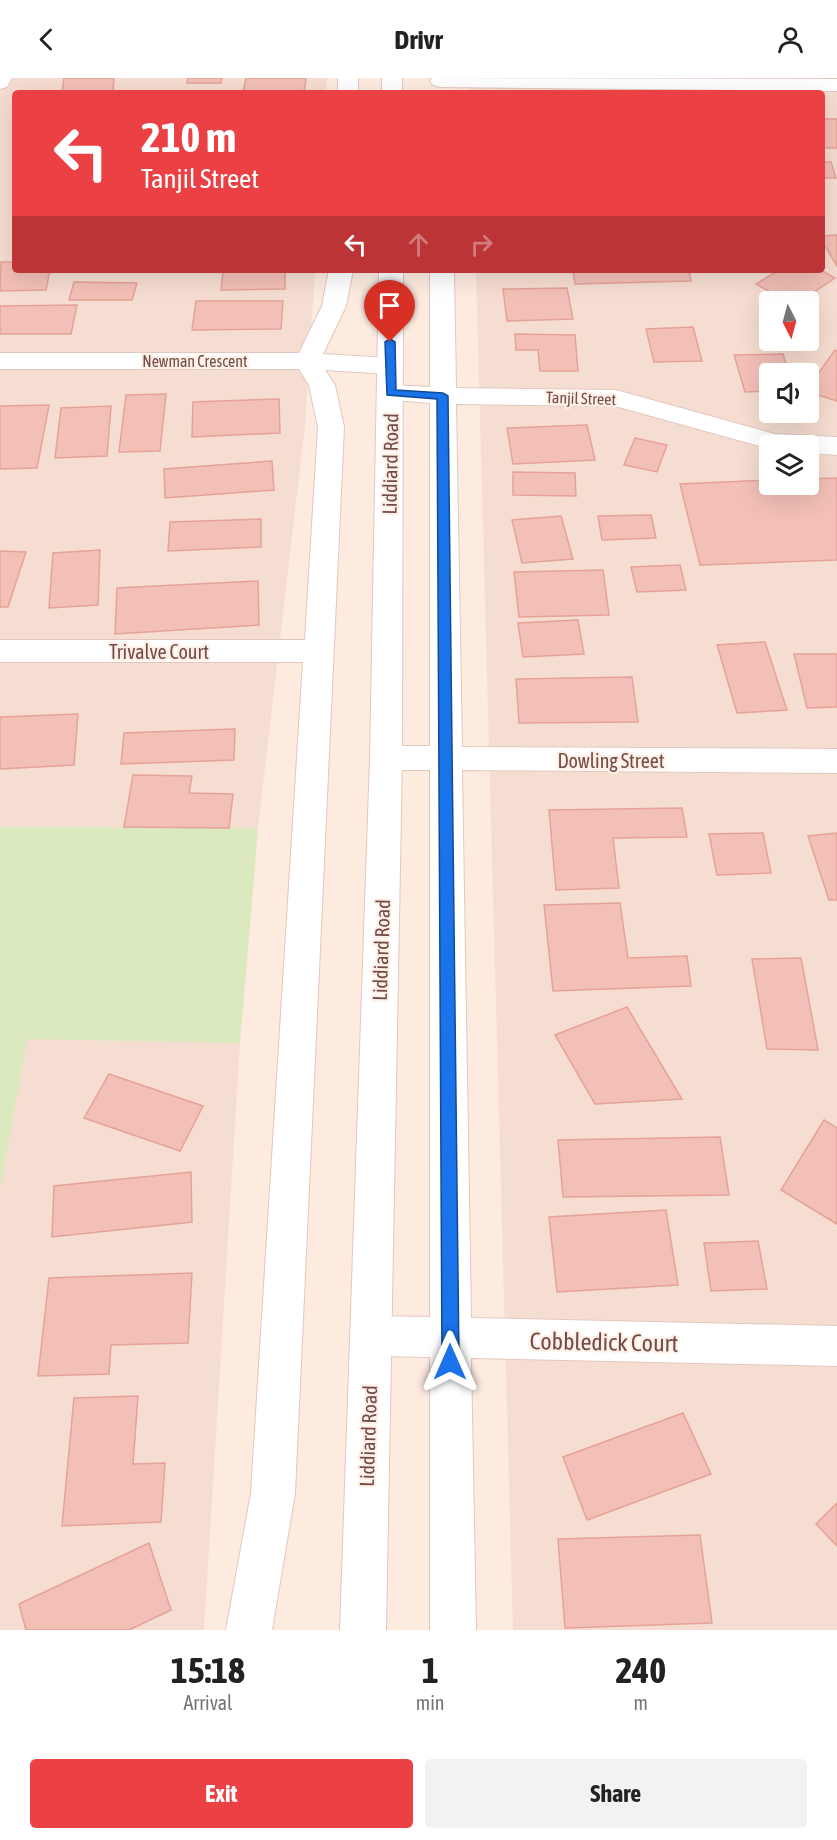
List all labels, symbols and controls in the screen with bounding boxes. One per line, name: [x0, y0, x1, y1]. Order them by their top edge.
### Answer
icon: back: [30, 23, 63, 56]
icon: person: [774, 23, 807, 56]
text: Drivr: [394, 24, 443, 55]
text: 210 m: [141, 113, 236, 161]
icon: left: [42, 114, 120, 192]
text: Tanjil Street: [141, 163, 259, 194]
icon: left: [339, 228, 372, 261]
icon: ahead: [402, 228, 435, 261]
icon: right: [465, 228, 498, 261]
pin: [364, 280, 415, 342]
icon: arrive: [373, 289, 406, 322]
north arrow: [759, 291, 819, 351]
map controls: [759, 291, 819, 495]
street label: Newman Crescent: [142, 352, 248, 370]
button: sound: [759, 363, 819, 423]
street label: Tanjil Street: [546, 388, 617, 409]
street label: Liddiard Road: [378, 413, 402, 515]
button: layers: [759, 435, 819, 495]
street label: Trivalve Court: [109, 640, 209, 663]
street label: Dowling Street: [557, 749, 665, 772]
street label: Liddiard Road: [368, 899, 394, 1001]
street label: Cobbledick Court: [529, 1327, 679, 1357]
position arrow: [418, 1330, 482, 1394]
street label: Liddiard Road: [355, 1385, 381, 1487]
text: 15:18: [171, 1649, 245, 1691]
text: 1: [422, 1649, 439, 1691]
text: 240: [615, 1649, 666, 1691]
text: Arrival: [183, 1691, 232, 1714]
text: min: [416, 1691, 445, 1714]
text: m: [634, 1691, 648, 1714]
button: Exit: [30, 1759, 413, 1828]
button: Share: [425, 1759, 807, 1828]

